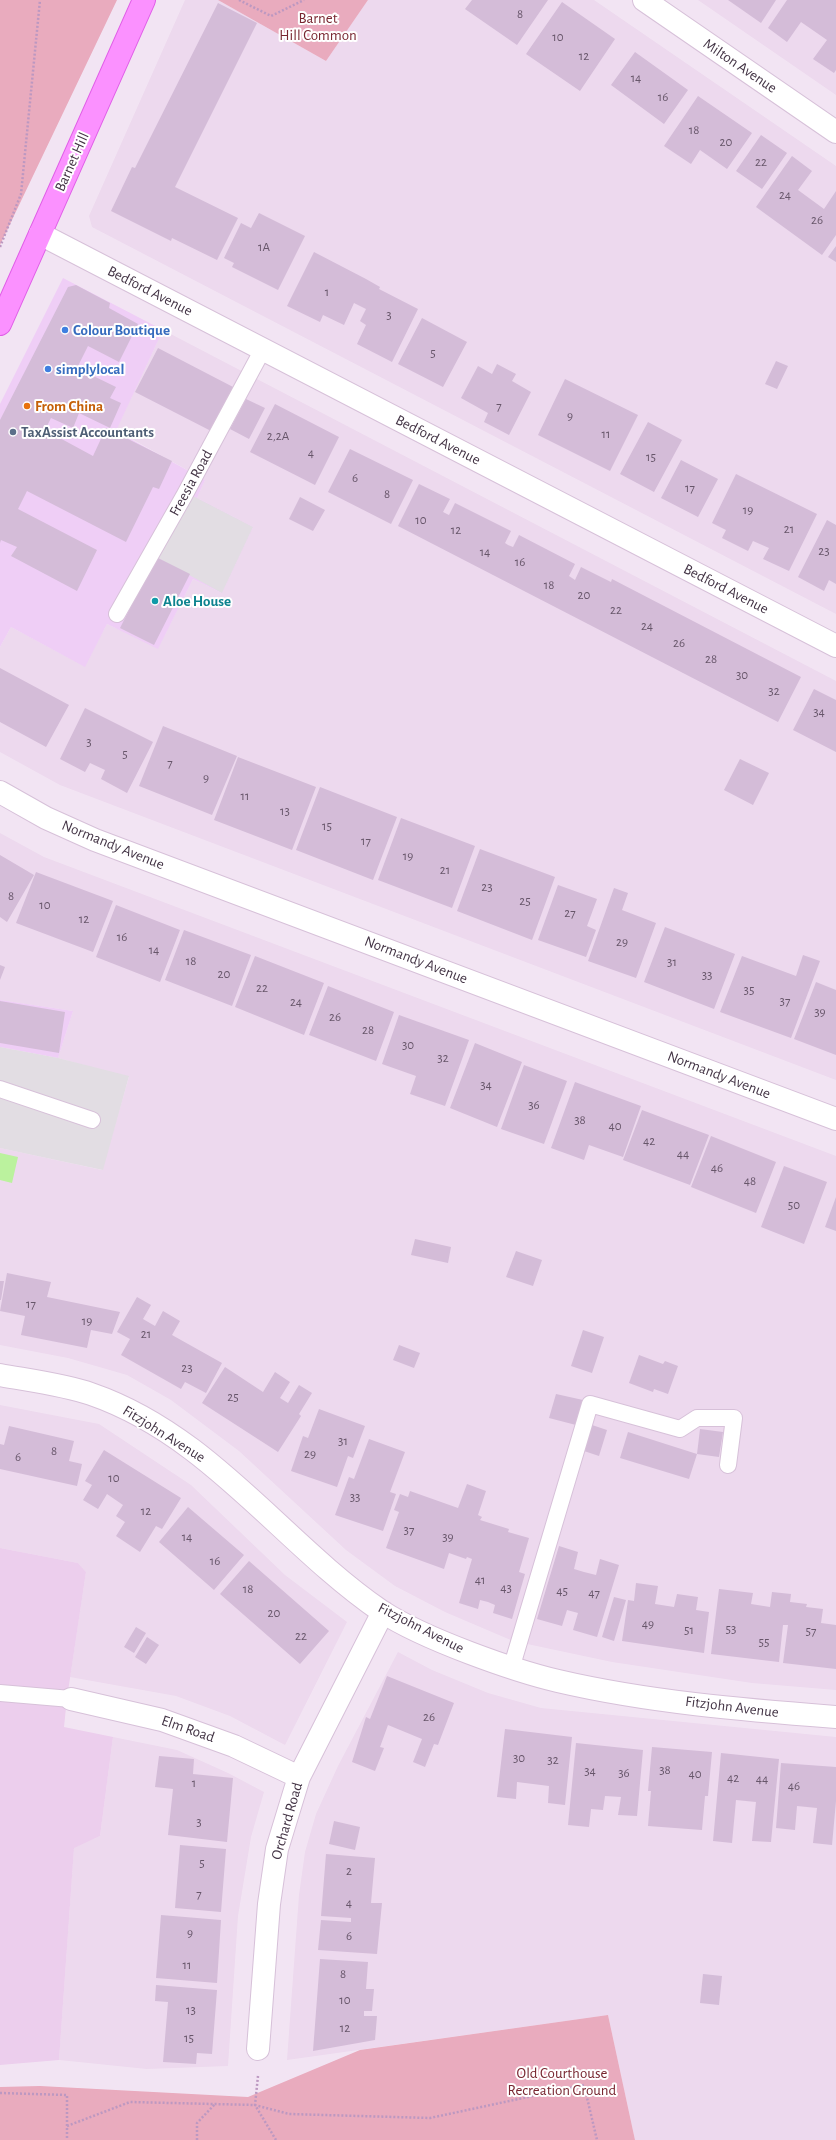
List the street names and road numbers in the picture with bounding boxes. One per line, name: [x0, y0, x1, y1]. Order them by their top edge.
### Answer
street label: Milton Avenue: [700, 35, 780, 97]
street label: Barnet Hill: [51, 130, 93, 194]
street label: Bedford Avenue: [105, 262, 195, 320]
street label: Bedford Avenue: [393, 411, 483, 469]
street label: Freesia Road: [165, 447, 217, 519]
street label: Bedford Avenue: [681, 560, 771, 618]
street label: Normandy Avenue: [59, 816, 167, 874]
street label: Normandy Avenue: [362, 932, 470, 988]
street label: Normandy Avenue: [665, 1047, 773, 1103]
street label: Fitzjohn Avenue: [119, 1401, 209, 1467]
street label: Fitzjohn Avenue: [375, 1599, 467, 1657]
street label: Fitzjohn Avenue: [684, 1692, 780, 1722]
street label: Elm Road: [159, 1711, 217, 1747]
street label: Orchard Road: [267, 1780, 307, 1862]

